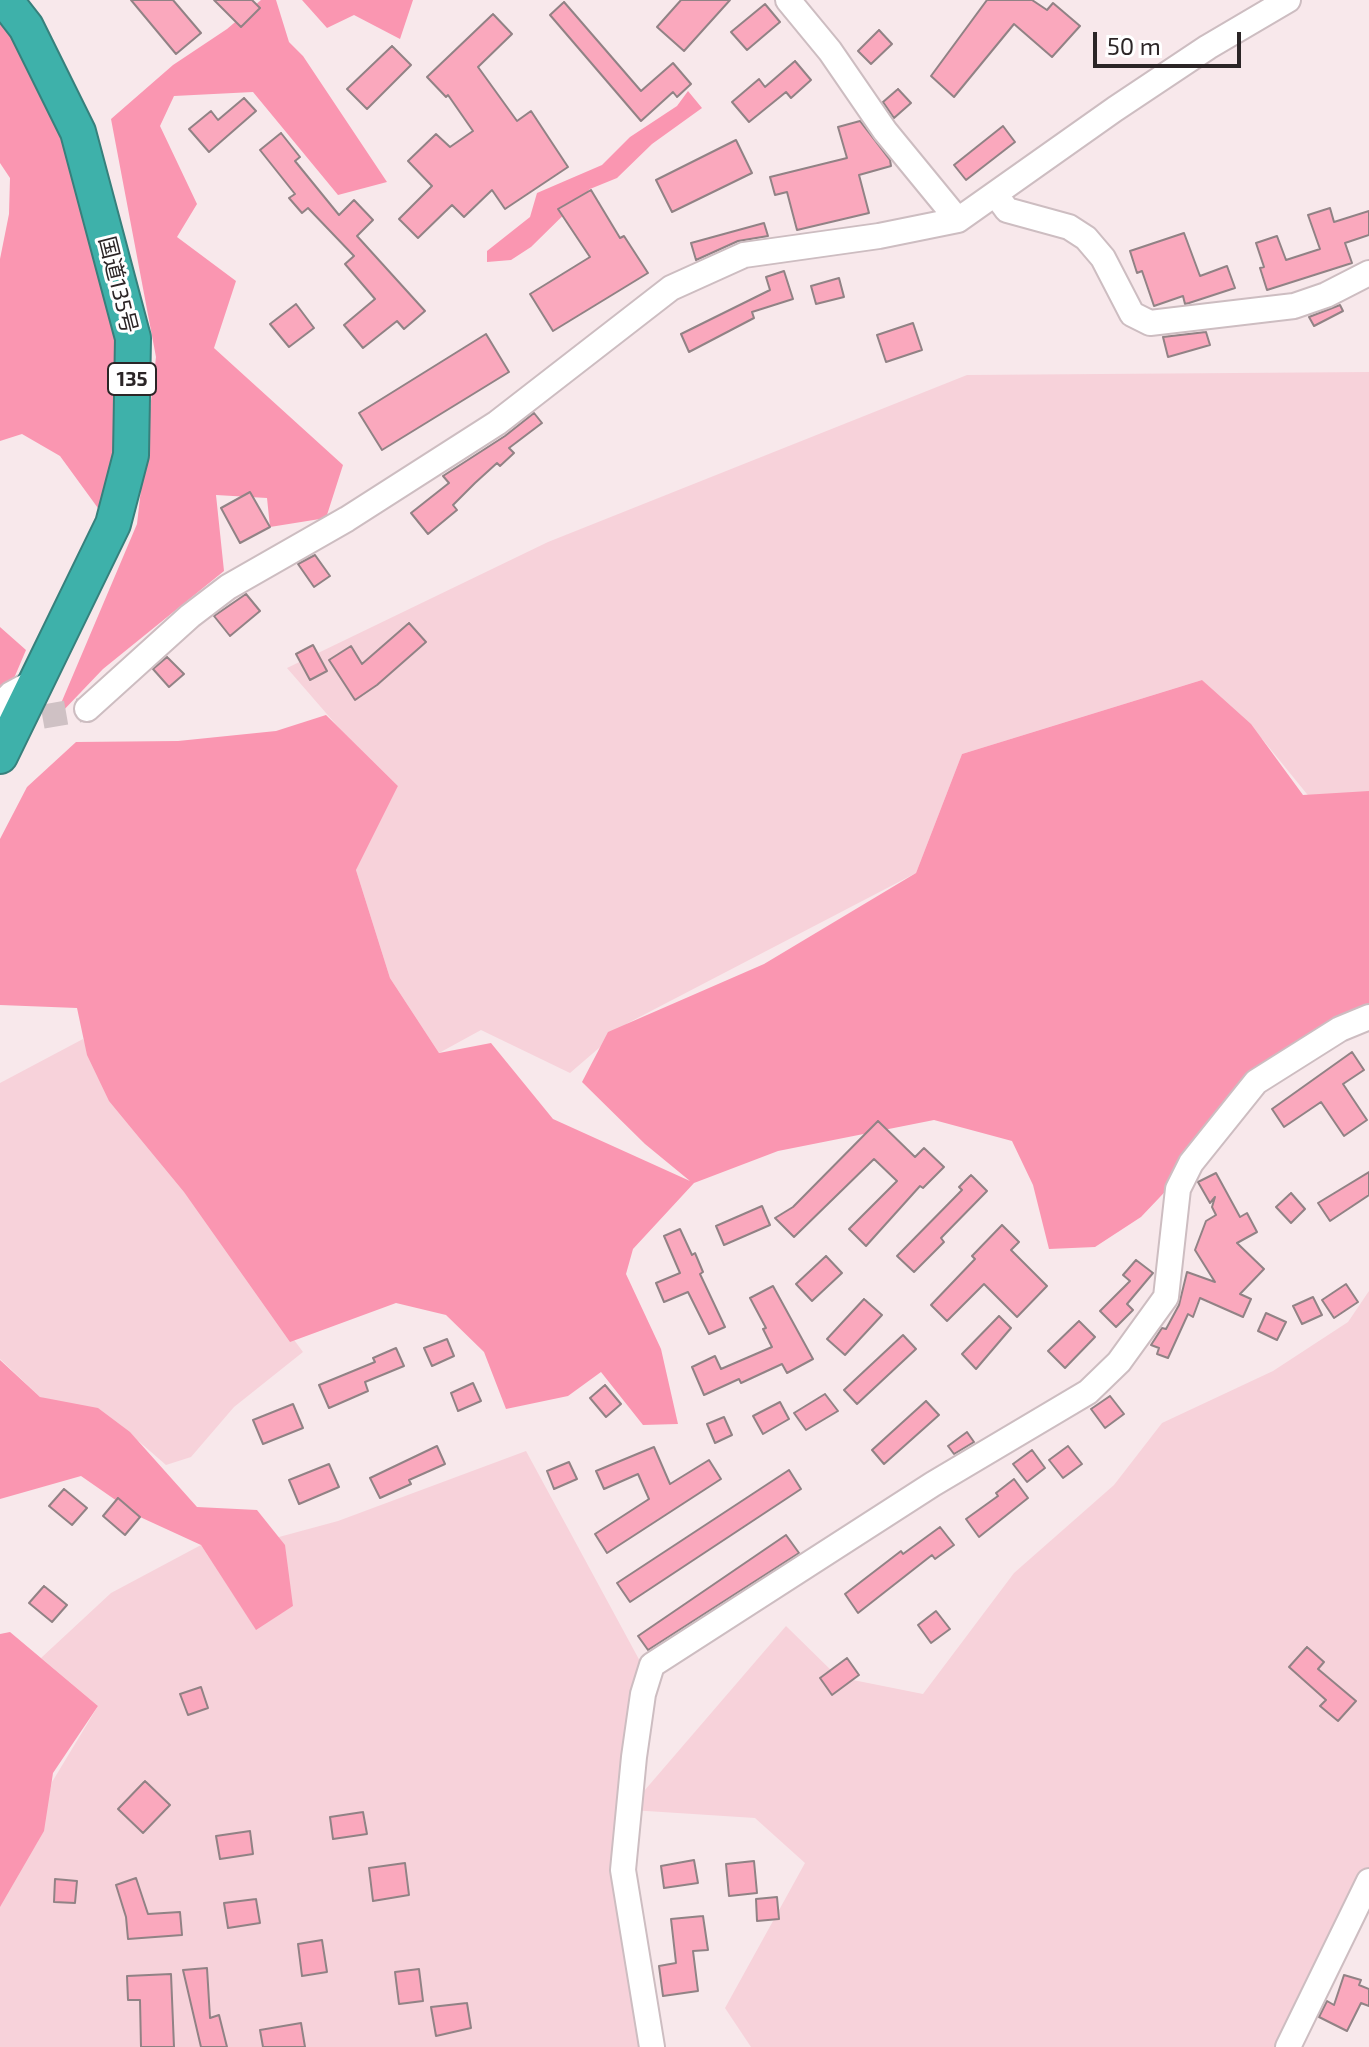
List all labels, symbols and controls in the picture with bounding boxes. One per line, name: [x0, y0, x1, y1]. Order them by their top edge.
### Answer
scale bar: [1097, 16, 1245, 66]
text: 50 m: [1107, 31, 1161, 60]
street label: 国道135号: [93, 234, 143, 336]
road number: 135: [108, 363, 156, 395]

